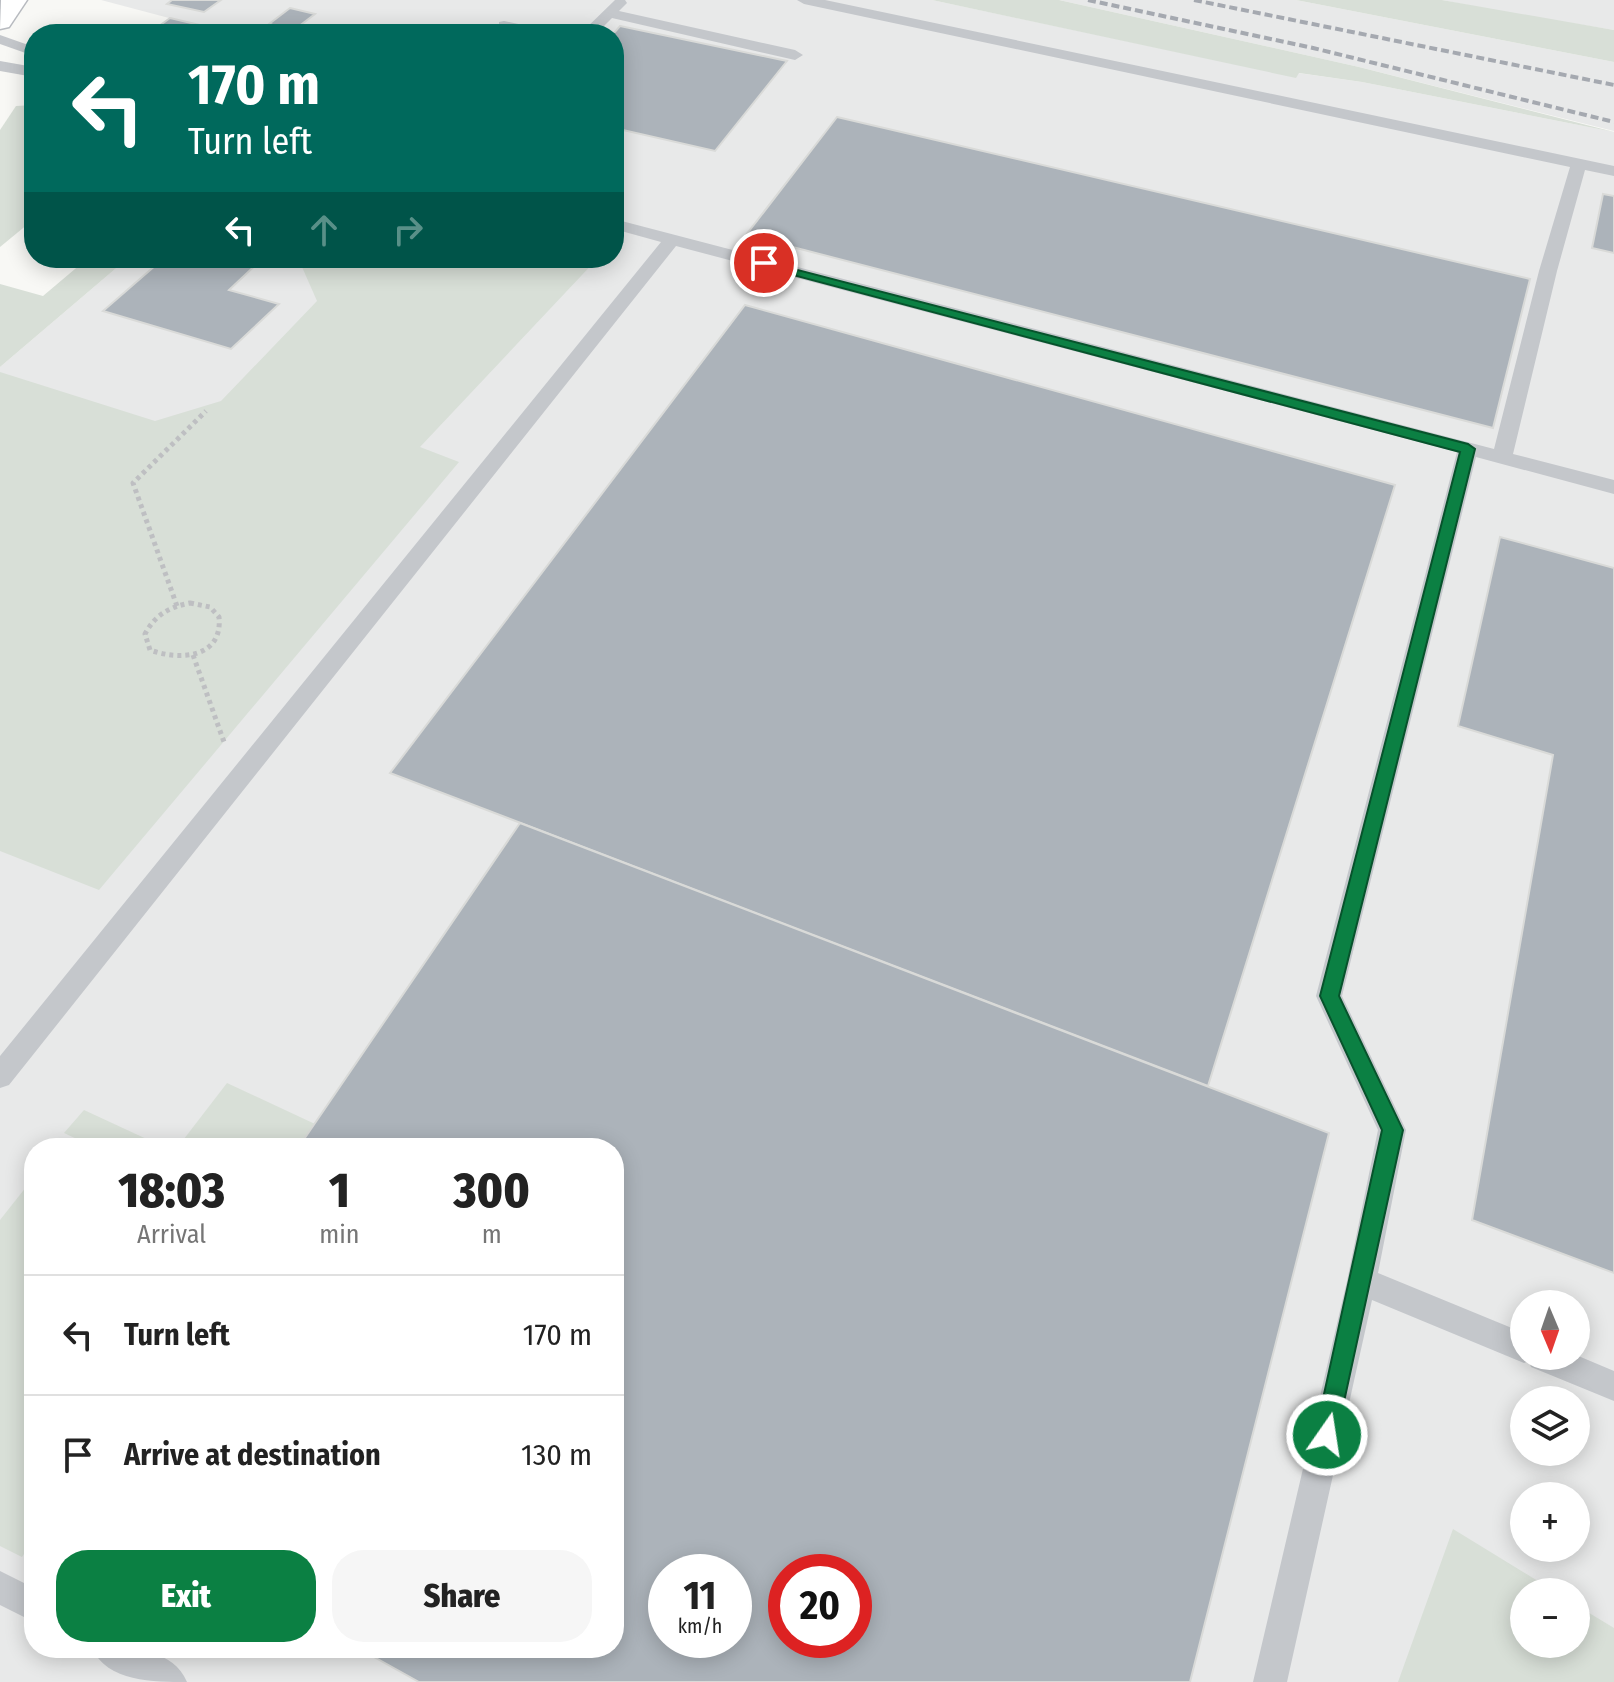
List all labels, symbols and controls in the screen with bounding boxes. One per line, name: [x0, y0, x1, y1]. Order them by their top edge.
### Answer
text: 170 m: [188, 52, 320, 119]
icon: left: [56, 56, 160, 160]
text: Turn left: [188, 120, 312, 164]
icon: left: [218, 208, 262, 252]
icon: ahead: [302, 208, 346, 252]
icon: right: [386, 208, 430, 252]
pin: [730, 229, 798, 297]
icon: arrive: [742, 241, 786, 285]
text: 18:03: [118, 1162, 225, 1220]
text: 1: [329, 1162, 350, 1220]
text: 300: [454, 1162, 530, 1220]
text: Arrival: [137, 1219, 206, 1250]
text: min: [319, 1219, 359, 1250]
text: m: [482, 1219, 502, 1250]
north arrow: [1510, 1290, 1590, 1370]
map controls: [1510, 1290, 1590, 1658]
icon: left: [56, 1313, 100, 1357]
text: Turn left: [124, 1317, 230, 1353]
text: 170 m: [523, 1317, 592, 1353]
button: layers: [1510, 1386, 1590, 1466]
position arrow: [1285, 1393, 1369, 1477]
icon: arrive: [56, 1433, 100, 1477]
text: Arrive at destination: [124, 1437, 381, 1473]
text: 130 m: [521, 1437, 592, 1473]
button: +: [1510, 1482, 1590, 1562]
button: Exit: [56, 1550, 316, 1642]
button: Share: [332, 1550, 592, 1642]
speed limit sign: 20: [768, 1554, 872, 1658]
text: 11: [683, 1572, 717, 1620]
button: −: [1510, 1578, 1590, 1658]
text: km/h: [678, 1614, 722, 1638]

